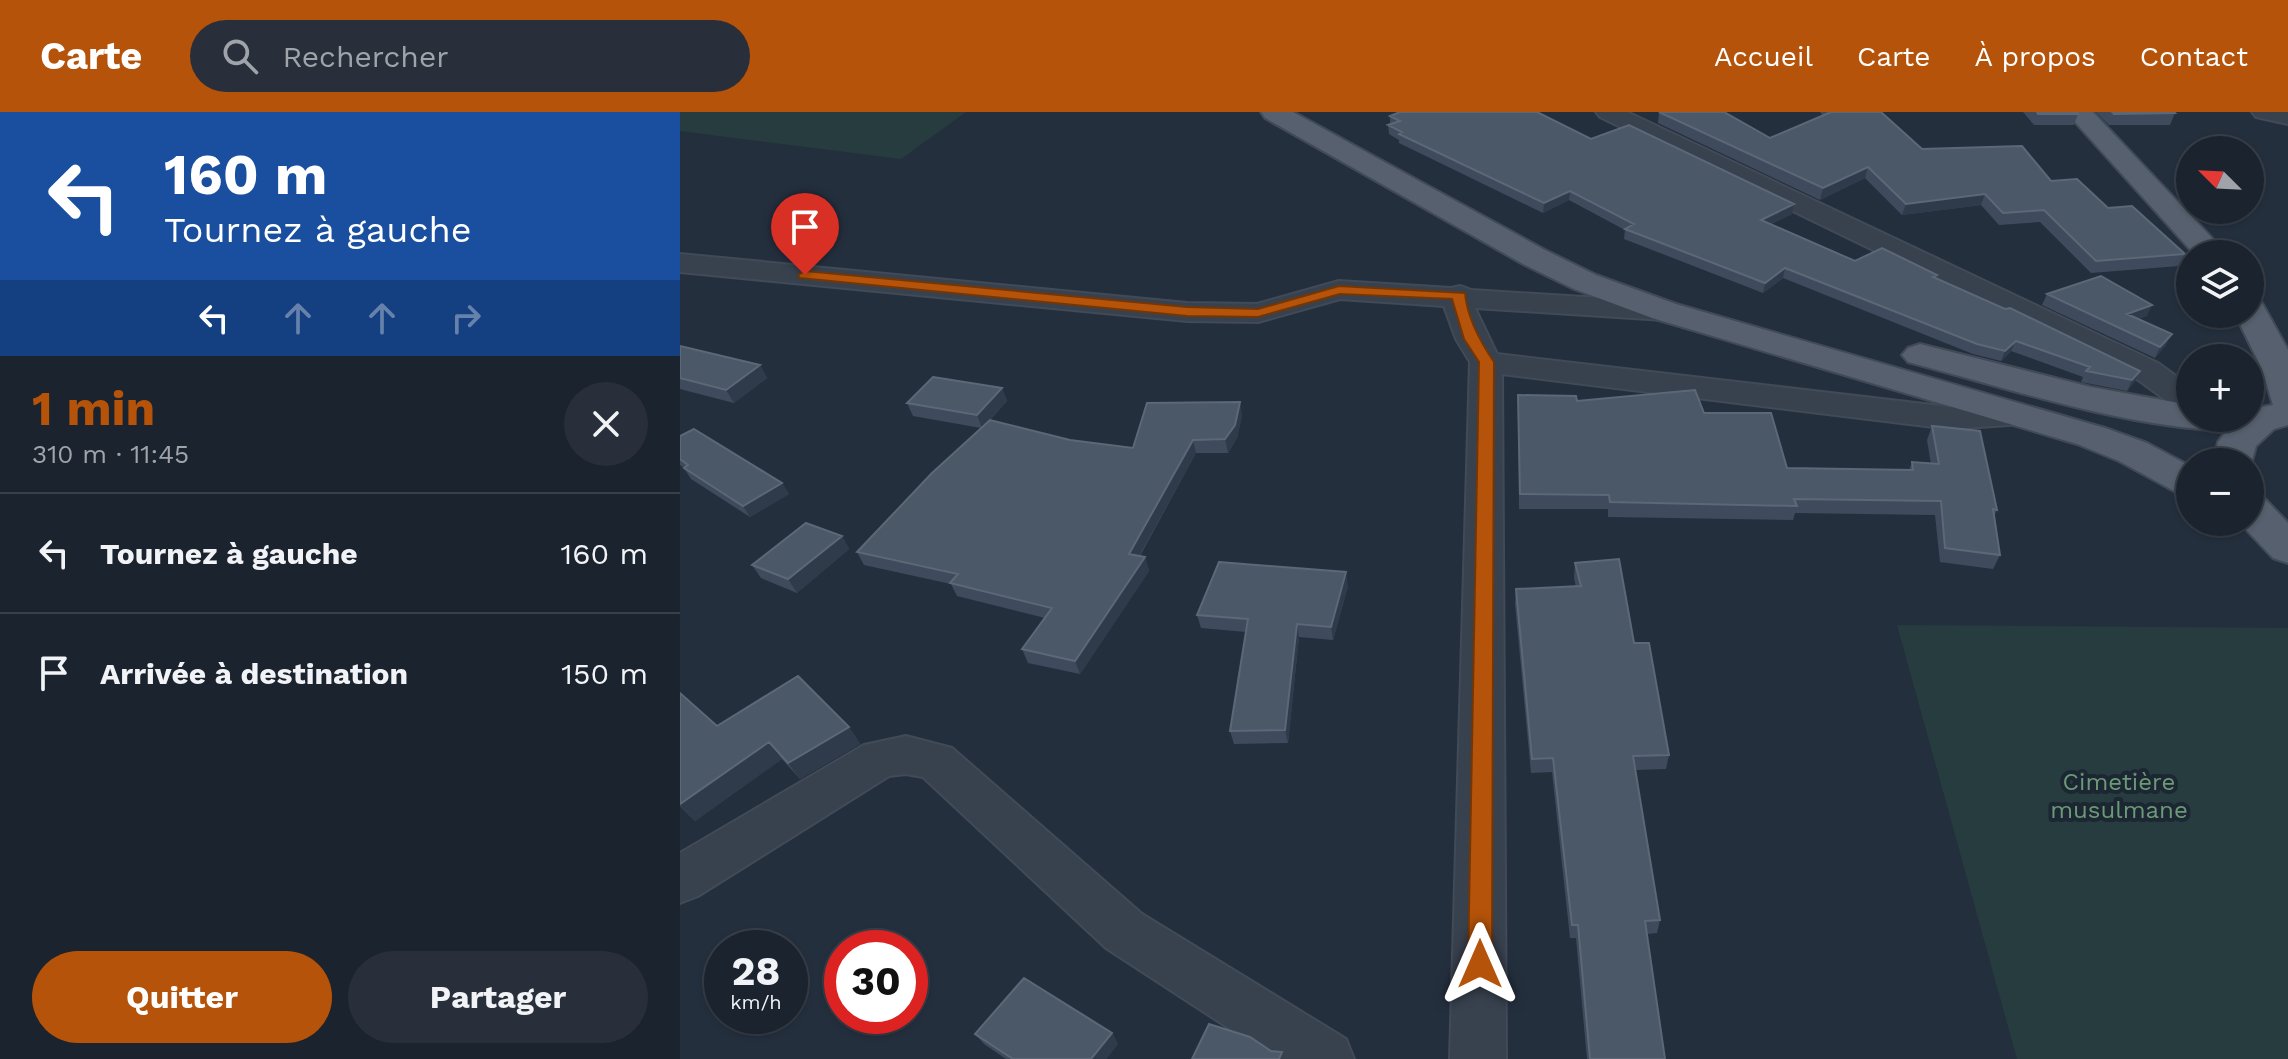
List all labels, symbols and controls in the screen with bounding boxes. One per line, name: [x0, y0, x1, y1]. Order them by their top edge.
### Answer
search box: [190, 20, 750, 92]
text: Carte: [40, 34, 142, 78]
icon: search: [218, 34, 262, 78]
text: Rechercher: [282, 39, 449, 74]
text: Accueil: [1714, 40, 1813, 73]
text: Carte: [1857, 40, 1931, 73]
text: À propos: [1975, 40, 2096, 73]
text: Contact: [2140, 40, 2248, 73]
north arrow: [2176, 136, 2264, 224]
map controls: [2176, 136, 2264, 536]
text: 160 m: [164, 142, 327, 208]
icon: left: [32, 144, 136, 248]
pin: [771, 193, 839, 275]
icon: arrive: [783, 205, 827, 249]
text: Tournez à gauche: [164, 209, 472, 251]
button: layers: [2176, 240, 2264, 328]
icon: left: [192, 296, 236, 340]
icon: ahead: [276, 296, 320, 340]
icon: ahead: [360, 296, 404, 340]
icon: right: [444, 296, 488, 340]
button: +: [2176, 344, 2264, 432]
text: 1 min: [32, 380, 155, 437]
button: close: [564, 382, 648, 466]
text: 310 m · 11:45: [32, 439, 189, 469]
button: −: [2176, 448, 2264, 536]
icon: left: [32, 531, 76, 575]
text: Tournez à gauche: [100, 536, 358, 571]
text: 160 m: [561, 536, 648, 571]
icon: arrive: [32, 651, 76, 695]
text: Arrivée à destination: [100, 656, 408, 691]
text: 150 m: [561, 656, 648, 691]
park label: Cimetière musulmane: [2050, 768, 2188, 824]
position arrow: [1438, 922, 1522, 1006]
speed limit sign: 30: [824, 930, 928, 1034]
text: 28: [732, 948, 780, 995]
button: Quitter: [32, 951, 332, 1043]
button: Partager: [348, 951, 648, 1043]
text: km/h: [730, 990, 782, 1014]

